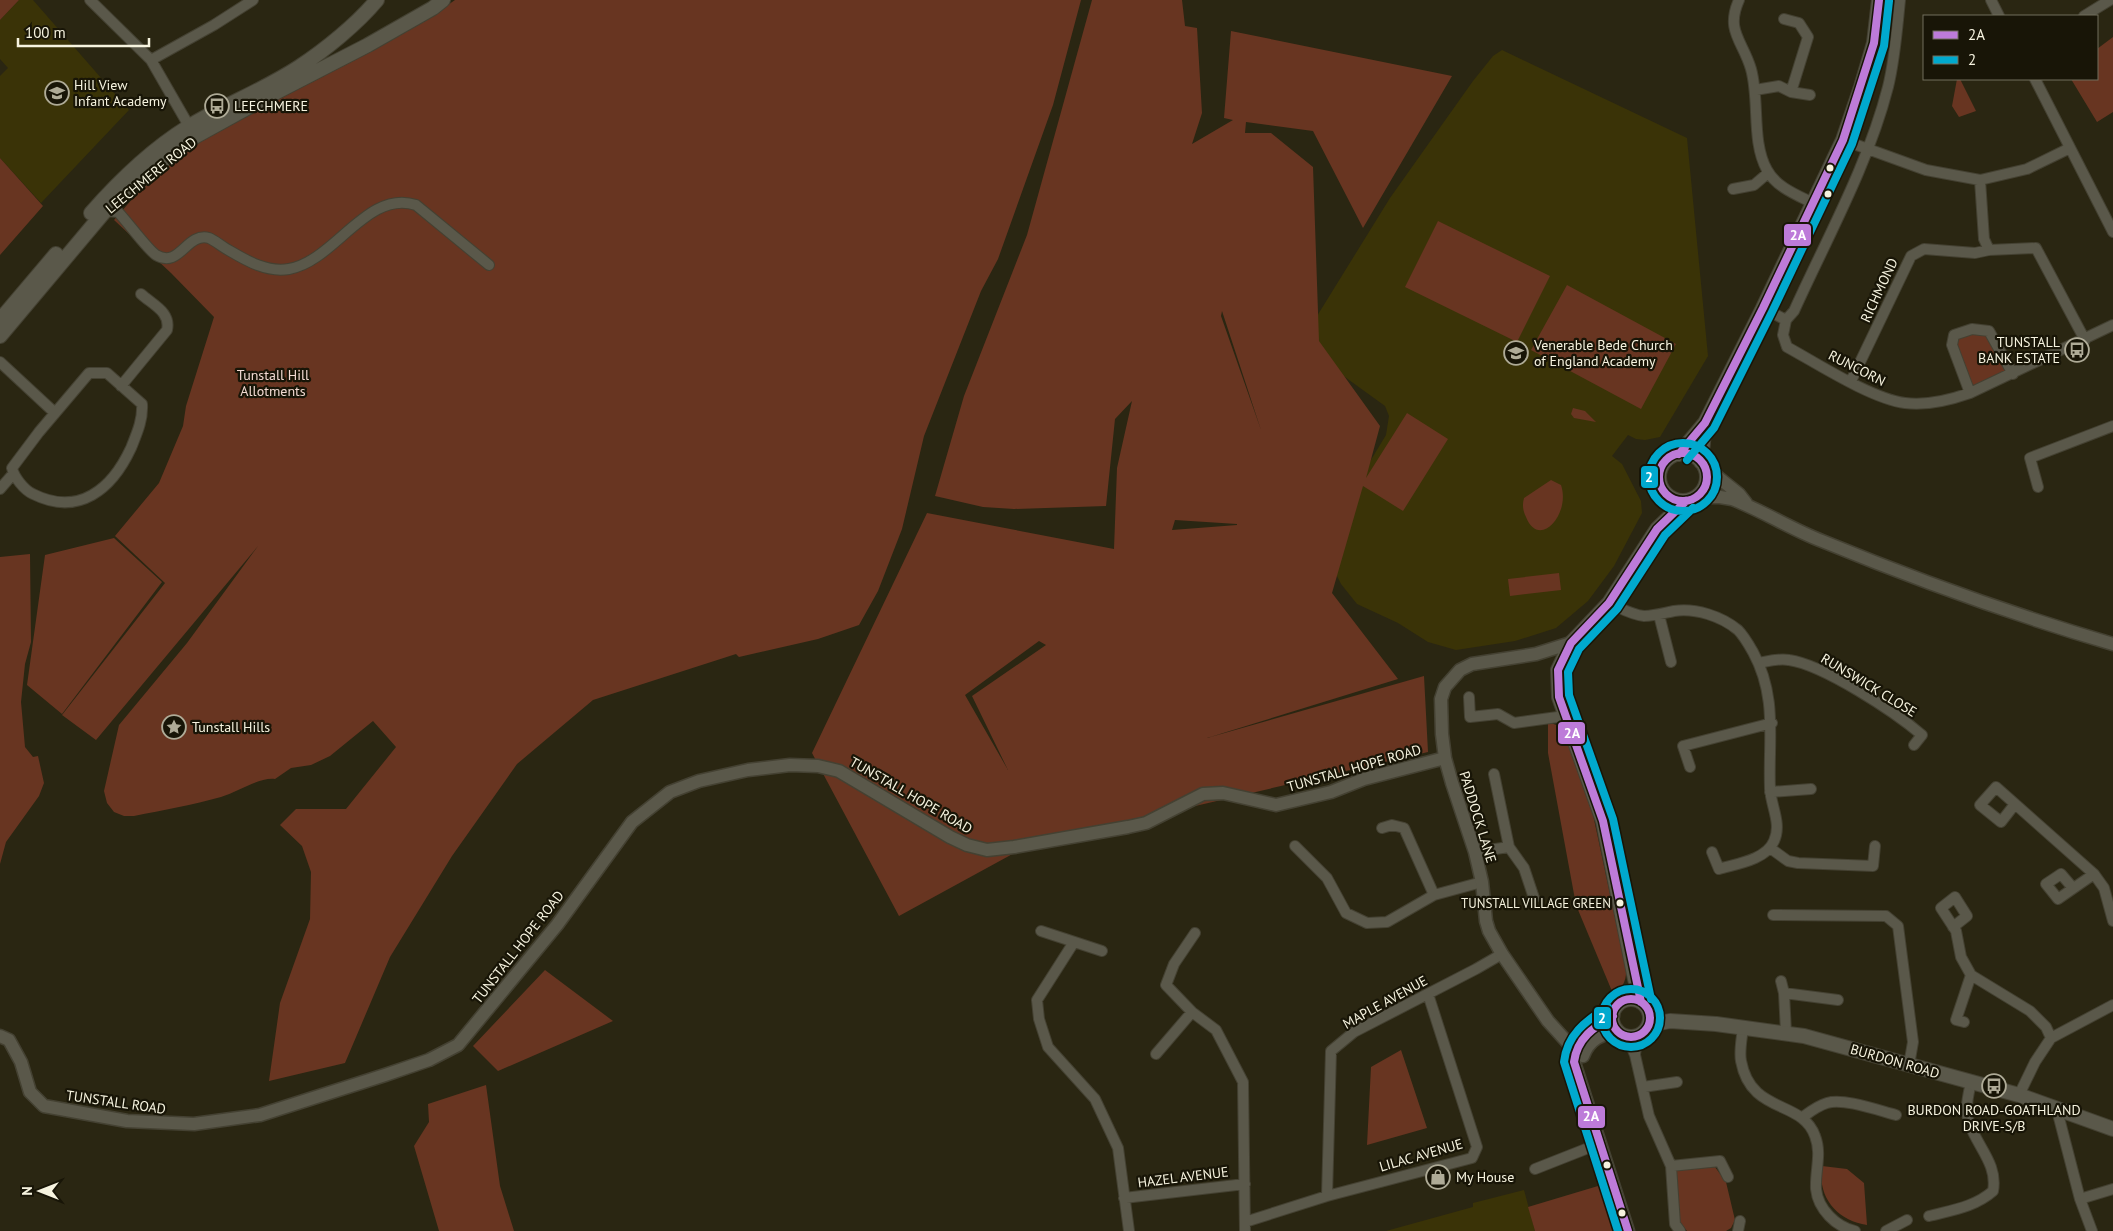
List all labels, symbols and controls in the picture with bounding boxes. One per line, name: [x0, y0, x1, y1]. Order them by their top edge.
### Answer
scale bar: [18, 15, 149, 47]
legend: [1923, 15, 2098, 80]
text: 100 m: [25, 23, 66, 42]
text: 2A: [1968, 25, 1985, 44]
text: 2: [1968, 50, 1976, 69]
place label: Hill View Infant Academy: [74, 76, 167, 110]
school or university icon: Hill View Infant Academy: [44, 80, 70, 106]
bus stop icon: LEECHMERE: [204, 93, 230, 119]
place label: LEECHMERE: [234, 97, 308, 115]
street label: LEECHMERE ROAD: [102, 133, 200, 217]
unlabelled marker: [1825, 163, 1835, 173]
unlabelled marker: [1823, 189, 1833, 199]
line badge: 2A: [1783, 223, 1812, 247]
text: 2A: [1790, 226, 1807, 244]
street label: RICHMOND: [1856, 255, 1902, 325]
place label: TUNSTALL BANK ESTATE: [1978, 333, 2060, 367]
place label: Venerable Bede Church of England Academy: [1533, 336, 1673, 370]
bus stop icon: TUNSTALL BANK ESTATE: [2064, 337, 2090, 363]
school or university icon: Venerable Bede Church of England Academy: [1503, 340, 1529, 366]
street label: RUNCORN: [1825, 346, 1889, 390]
park label: Tunstall Hill Allotments: [237, 366, 309, 400]
line badge: 2: [1640, 465, 1659, 489]
text: 2: [1645, 468, 1653, 486]
street label: RUNSWICK CLOSE: [1818, 649, 1920, 721]
place icon: Tunstall Hills: [161, 714, 187, 740]
place label: Tunstall Hills: [192, 718, 270, 736]
line badge: 2A: [1557, 721, 1586, 745]
text: 2A: [1564, 724, 1581, 742]
street label: TUNSTALL HOPE ROAD: [1285, 740, 1423, 796]
street label: TUNSTALL HOPE ROAD: [846, 753, 976, 837]
street label: PADDOCK LANE: [1455, 769, 1501, 865]
street label: TUNSTALL HOPE ROAD: [468, 887, 568, 1007]
place label: TUNSTALL VILLAGE GREEN: [1461, 895, 1611, 912]
marker: TUNSTALL VILLAGE GREEN: [1615, 898, 1625, 908]
street label: MAPLE AVENUE: [1339, 971, 1431, 1033]
line badge: 2: [1593, 1006, 1612, 1030]
text: 2: [1598, 1009, 1606, 1027]
street label: BURDON ROAD: [1848, 1040, 1942, 1082]
bus stop icon: BURDON ROAD-GOATHLAND DRIVE-S/B: [1981, 1073, 2007, 1099]
street label: TUNSTALL ROAD: [65, 1086, 167, 1118]
place label: BURDON ROAD-GOATHLAND DRIVE-S/B: [1907, 1101, 2081, 1135]
line badge: 2A: [1577, 1105, 1606, 1129]
text: 2A: [1583, 1107, 1600, 1125]
street label: LILAC AVENUE: [1377, 1134, 1465, 1176]
unlabelled marker: [1602, 1160, 1612, 1170]
street label: HAZEL AVENUE: [1136, 1162, 1230, 1192]
shop icon: My House: [1425, 1164, 1451, 1190]
north arrow: [15, 1166, 65, 1216]
place label: My House: [1456, 1168, 1514, 1186]
text: N: [18, 1186, 36, 1196]
unlabelled marker: [1617, 1208, 1627, 1218]

